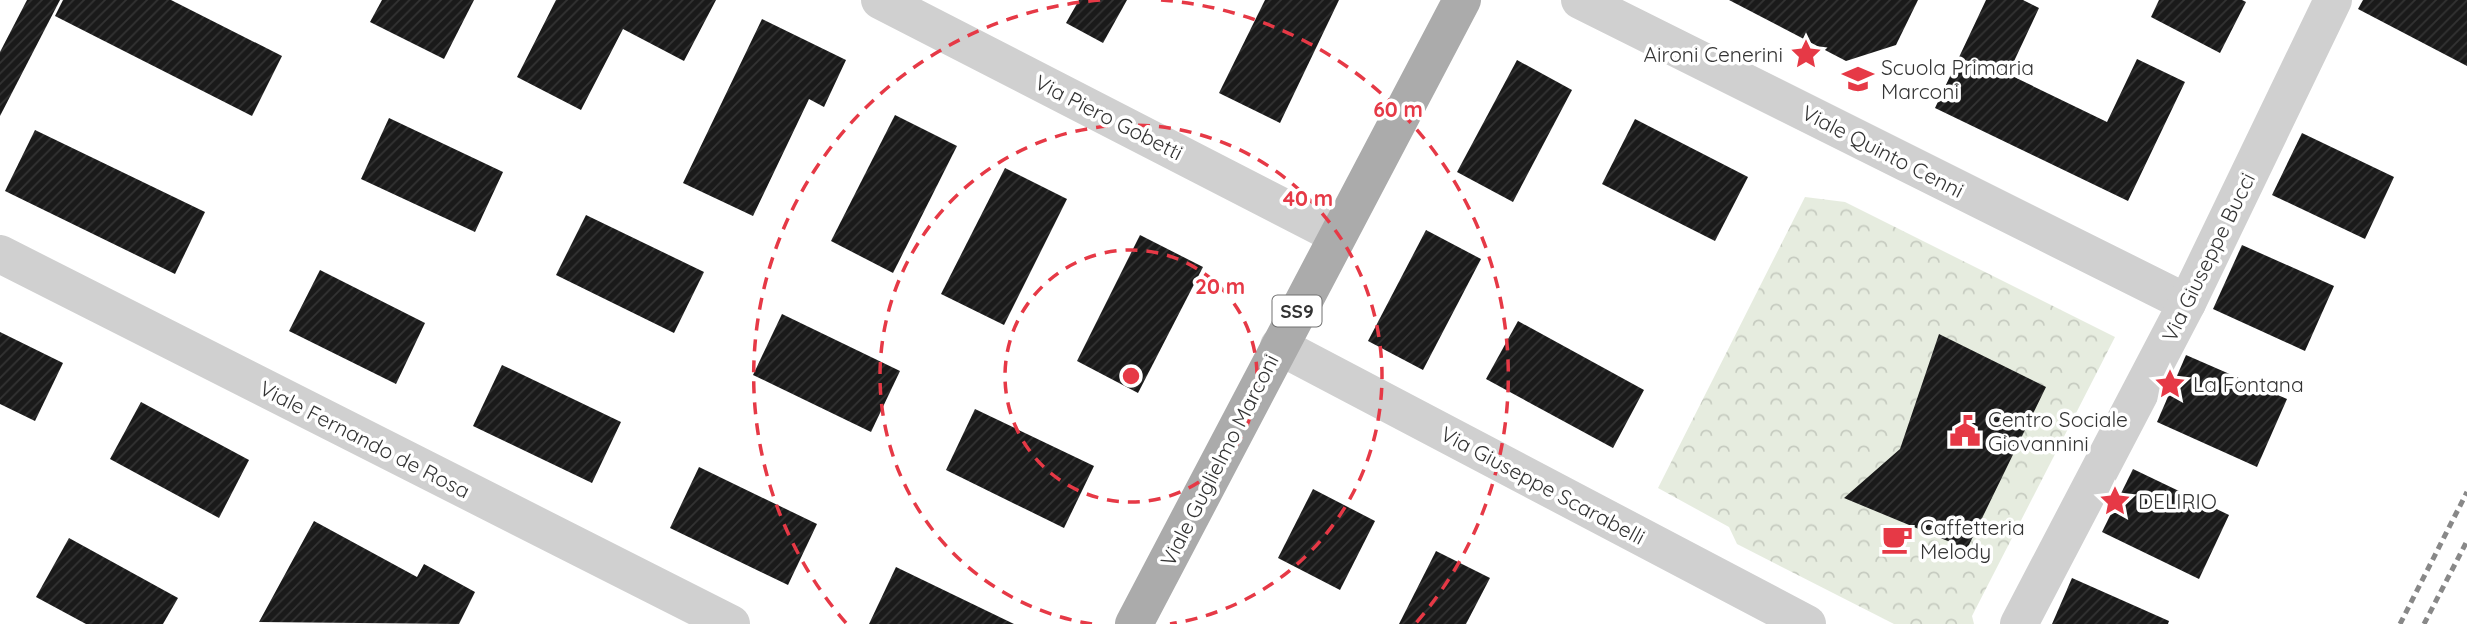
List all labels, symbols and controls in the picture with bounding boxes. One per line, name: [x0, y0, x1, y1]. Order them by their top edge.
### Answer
place icon: Aironi Cenerini: [1789, 37, 1823, 71]
place label: Aironi Cenerini: [1643, 41, 1783, 67]
place label: Scuola Primaria Marconi: [1881, 54, 2034, 104]
school or university icon: Scuola Primaria Marconi: [1841, 62, 1875, 96]
street label: Via Piero Gobetti: [1031, 69, 1187, 165]
text: 60 m: [1373, 96, 1423, 122]
street label: Viale Quinto Cenni: [1798, 99, 1968, 203]
street label: Via Giuseppe Bucci: [2156, 168, 2260, 346]
text: 40 m: [1283, 185, 1333, 211]
text: 20 m: [1195, 273, 1245, 299]
road number: SS9: [1272, 296, 1322, 326]
street label: Viale Guglielmo Marconi: [1154, 350, 1284, 570]
centre of rings: [1119, 364, 1143, 388]
place icon: La Fontana: [2153, 367, 2187, 401]
place label: La Fontana: [2193, 371, 2304, 397]
street label: Viale Fernando de Rosa: [255, 375, 475, 503]
place label: Centro Sociale Giovannini: [1988, 406, 2128, 456]
public building icon: Centro Sociale Giovannini: [1948, 414, 1982, 448]
street label: Via Giuseppe Scarabelli: [1436, 420, 1650, 550]
place icon: DELIRIO: [2098, 484, 2132, 518]
place label: DELIRIO: [2138, 488, 2217, 514]
place label: Caffetteria Melody: [1920, 514, 2025, 564]
cafe icon: Caffetteria Melody: [1880, 522, 1914, 556]

